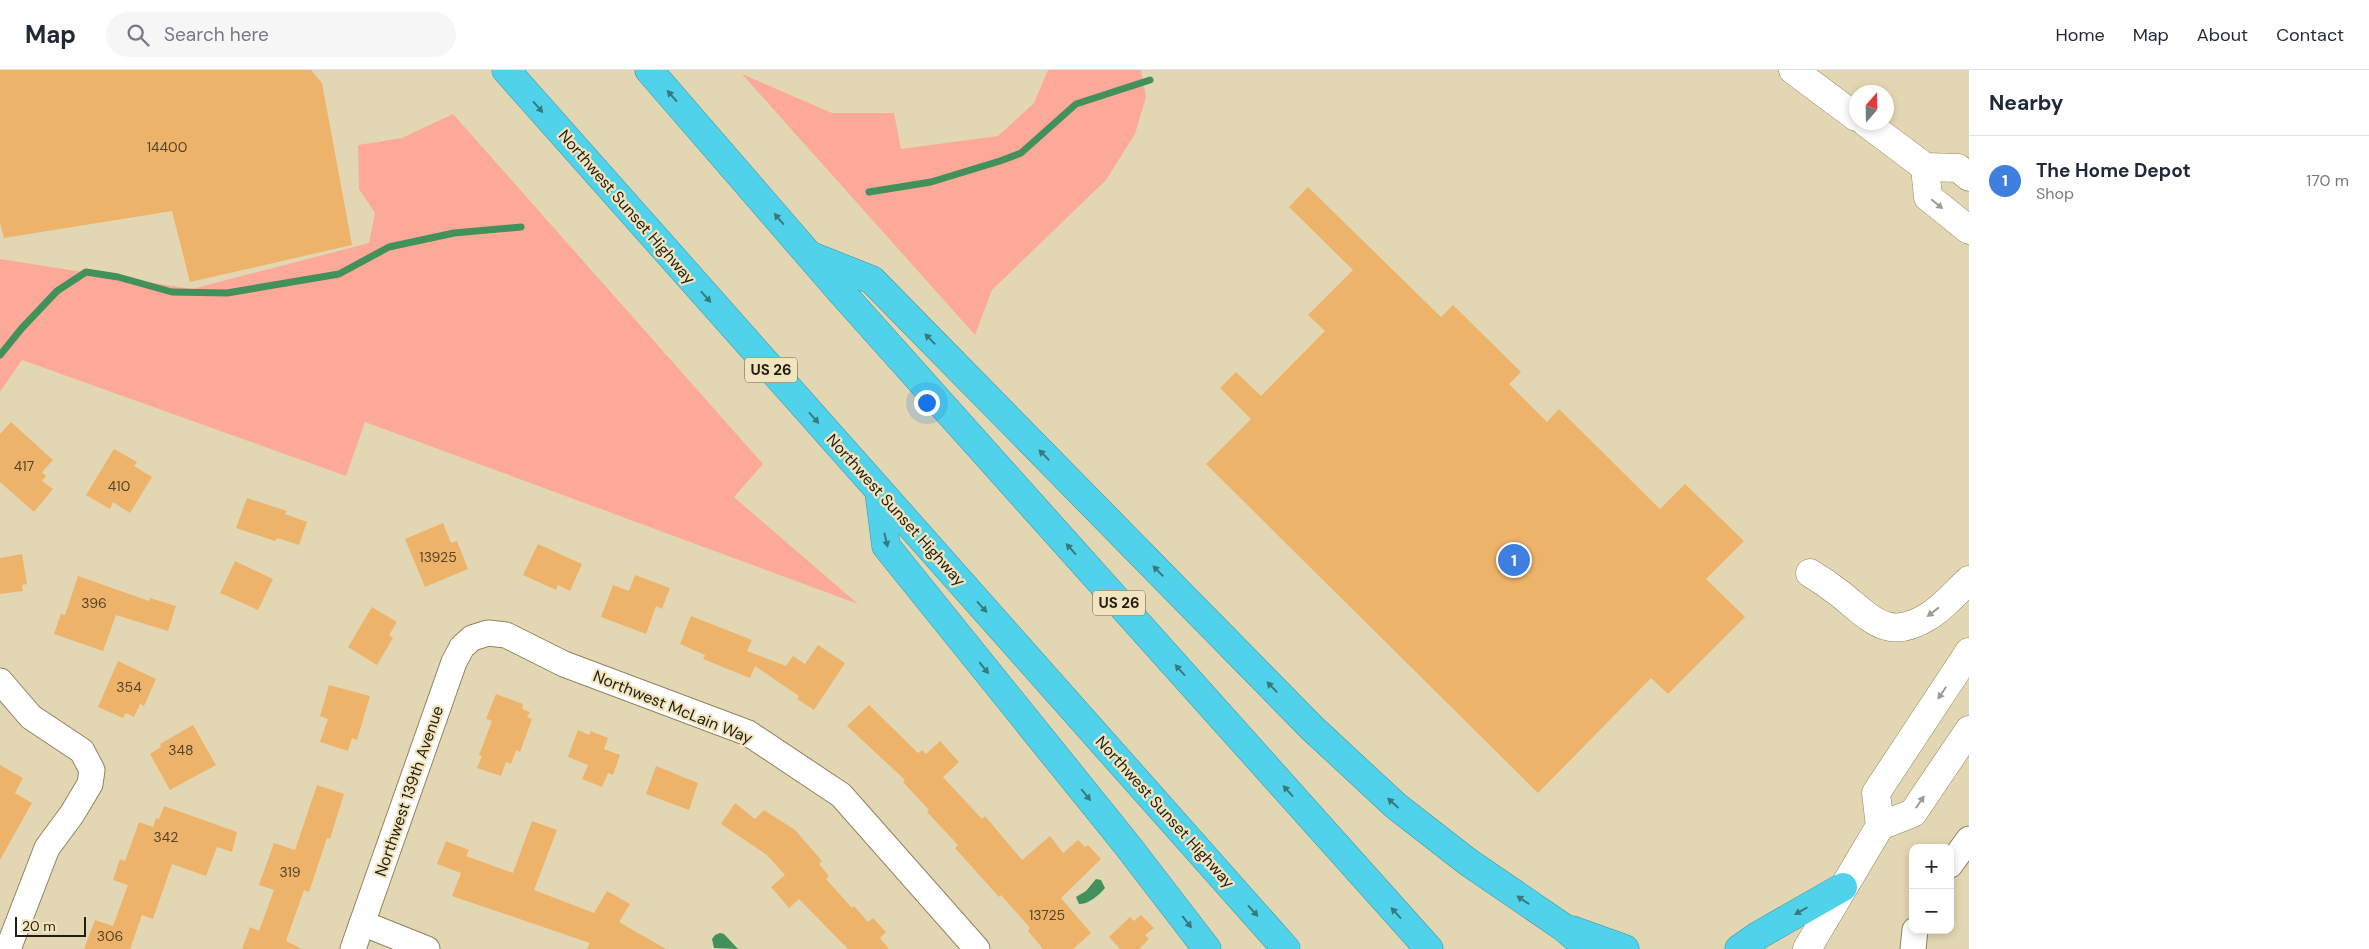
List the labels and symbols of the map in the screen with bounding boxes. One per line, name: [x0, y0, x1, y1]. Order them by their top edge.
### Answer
north arrow: [1849, 85, 1894, 130]
one-way arrow: [666, 90, 677, 103]
one-way arrow: [532, 100, 544, 112]
street label: Northwest Sunset Highway: [554, 125, 700, 289]
house number: 14400: [147, 138, 187, 156]
one-way arrow: [1930, 199, 1943, 210]
one-way arrow: [773, 212, 784, 225]
one-way arrow: [700, 291, 711, 303]
one-way arrow: [924, 334, 936, 346]
road number: US 26: [745, 358, 797, 382]
your location: [914, 390, 940, 416]
one-way arrow: [808, 412, 820, 424]
street label: Northwest Sunset Highway: [822, 429, 970, 591]
one-way arrow: [1038, 450, 1050, 462]
house number: 417: [14, 457, 34, 475]
house number: 410: [108, 477, 130, 495]
one-way arrow: [882, 532, 890, 548]
pin: 1: [1498, 541, 1530, 579]
one-way arrow: [1066, 543, 1077, 556]
house number: 13925: [419, 548, 457, 566]
one-way arrow: [1152, 566, 1164, 578]
road number: US 26: [1093, 590, 1145, 616]
house number: 396: [81, 594, 107, 612]
one-way arrow: [976, 600, 987, 613]
one-way arrow: [1927, 607, 1940, 618]
one-way arrow: [979, 661, 990, 674]
street label: Northwest McLain Way: [590, 665, 756, 749]
one-way arrow: [1174, 665, 1186, 677]
house number: 354: [116, 678, 142, 696]
one-way arrow: [1266, 682, 1278, 694]
one-way arrow: [1937, 686, 1947, 699]
street label: Northwest 139th Avenue: [370, 703, 448, 879]
street label: Northwest Sunset Highway: [1091, 731, 1239, 893]
house number: 348: [168, 741, 194, 759]
one-way arrow: [1283, 785, 1294, 798]
one-way arrow: [1081, 788, 1092, 801]
one-way arrow: [1915, 795, 1925, 809]
one-way arrow: [1386, 797, 1399, 808]
house number: 342: [154, 828, 178, 846]
house number: 319: [279, 863, 301, 881]
one-way arrow: [1516, 895, 1529, 905]
one-way arrow: [1247, 905, 1259, 917]
house number: 13725: [1029, 906, 1065, 924]
one-way arrow: [1391, 906, 1402, 919]
one-way arrow: [1794, 907, 1808, 915]
scale bar: [15, 914, 86, 937]
one-way arrow: [1182, 915, 1192, 929]
house number: 306: [97, 927, 123, 945]

